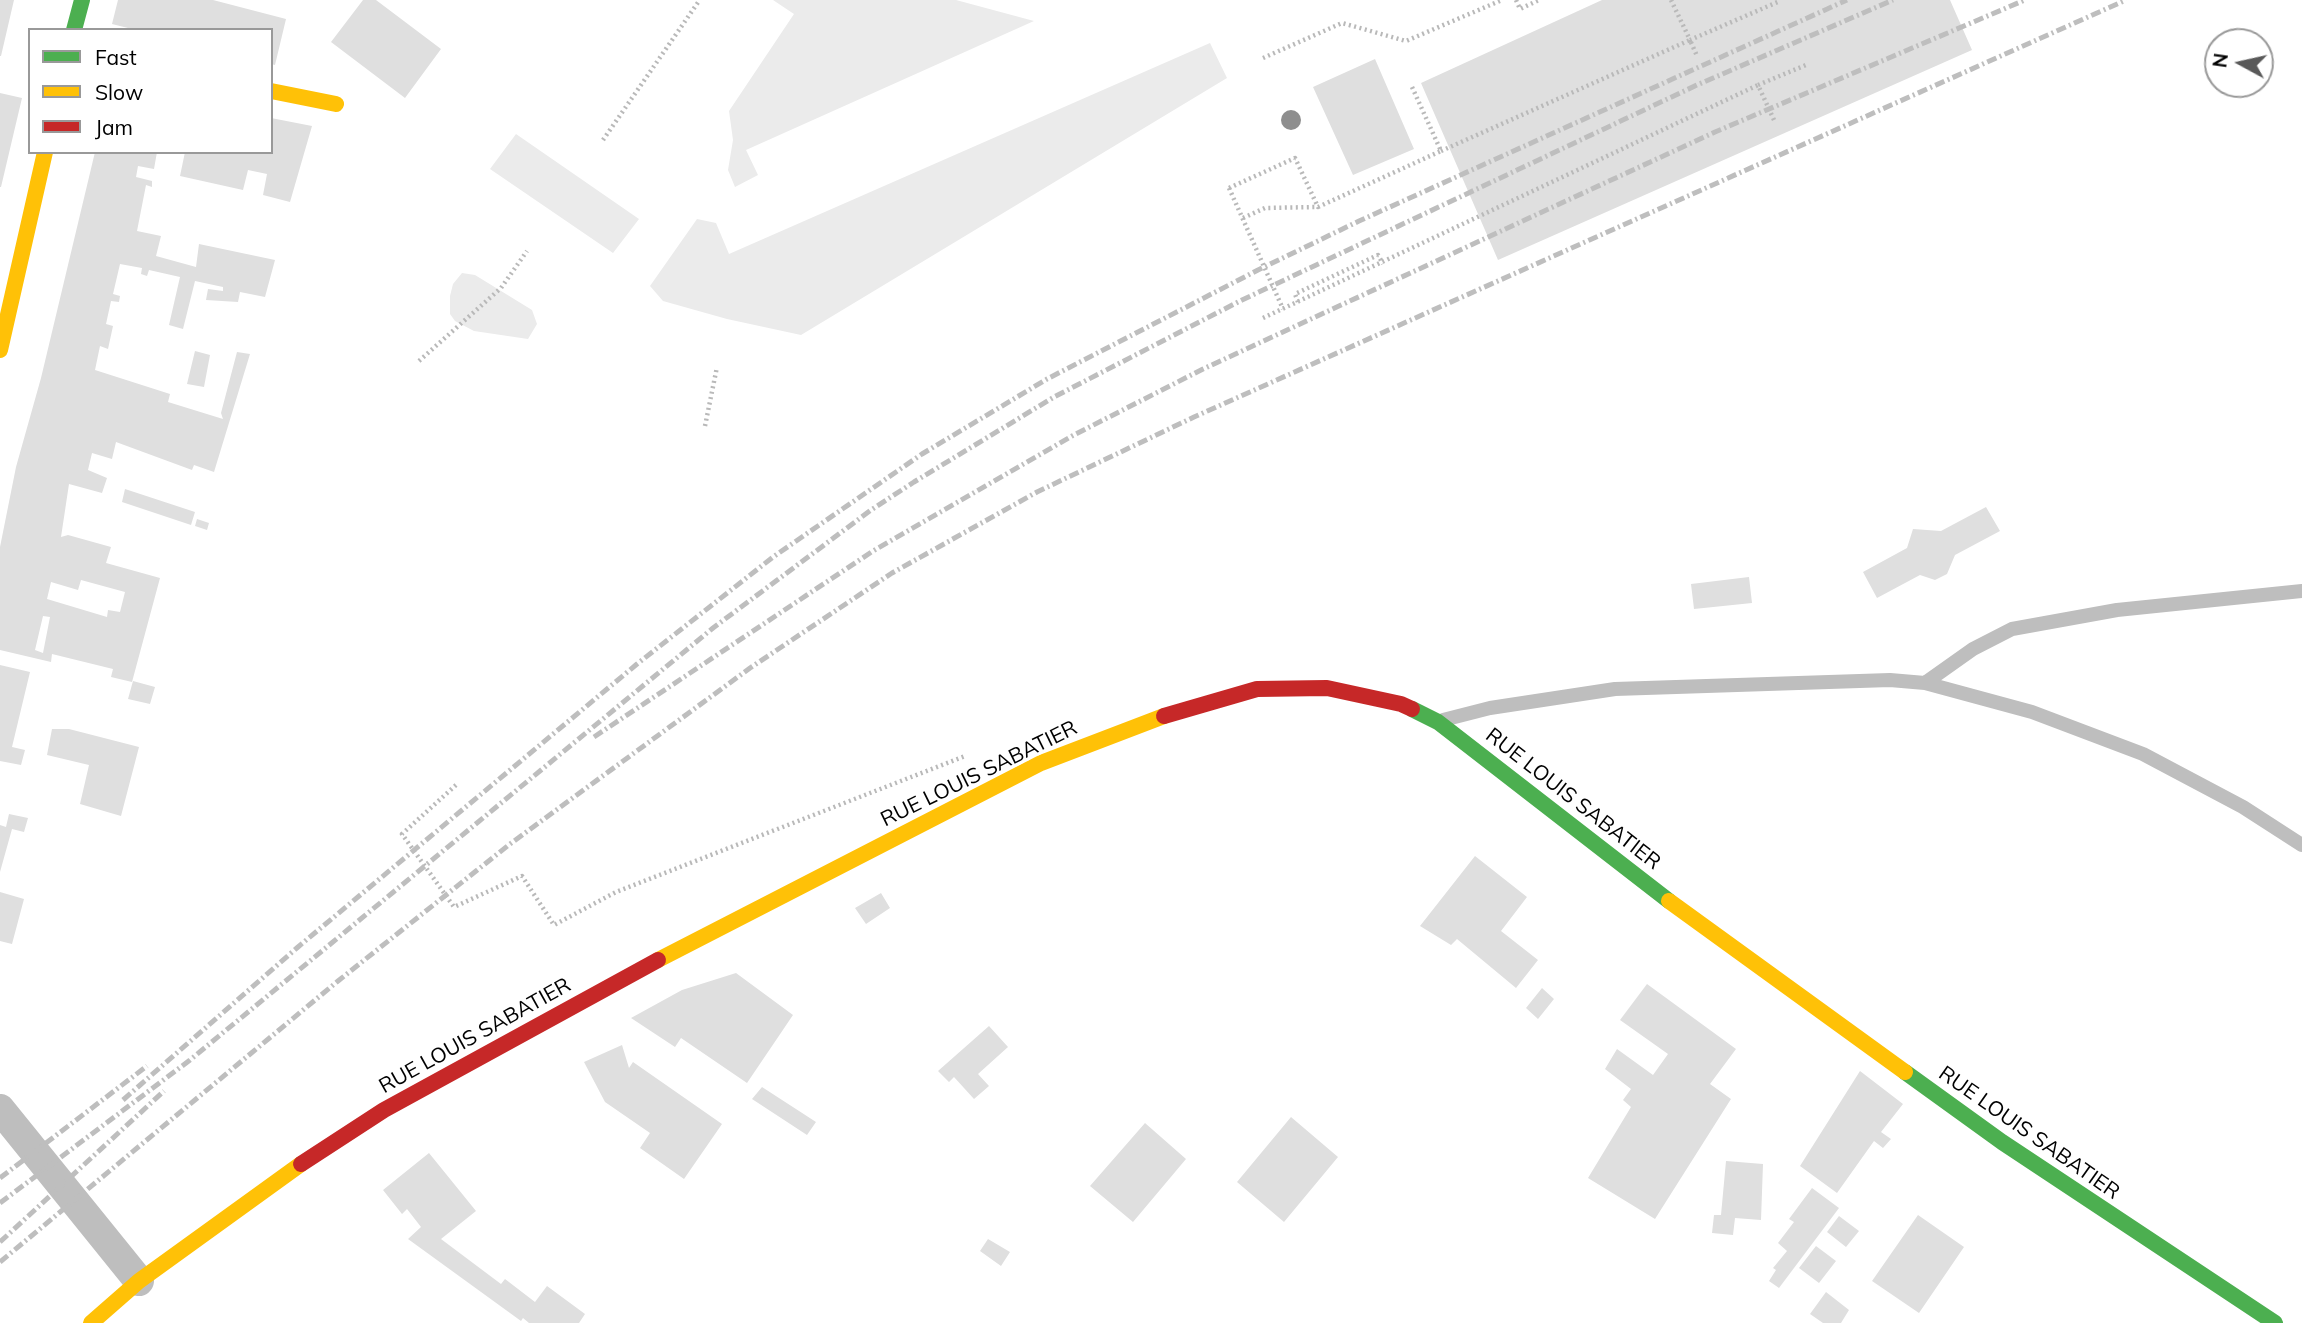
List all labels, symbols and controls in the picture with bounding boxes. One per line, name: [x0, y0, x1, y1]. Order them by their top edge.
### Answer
legend: [28, 28, 273, 154]
north arrow: [2204, 28, 2274, 98]
text: Fast: [95, 44, 137, 70]
text: N: [2207, 52, 2233, 69]
text: Slow: [95, 79, 143, 105]
text: Jam: [95, 114, 133, 140]
street label: RUE LOUIS SABATIER: [877, 715, 1081, 833]
street label: RUE LOUIS SABATIER: [1480, 723, 1666, 875]
street label: RUE LOUIS SABATIER: [375, 973, 575, 1099]
street label: RUE LOUIS SABATIER: [1934, 1061, 2124, 1205]

